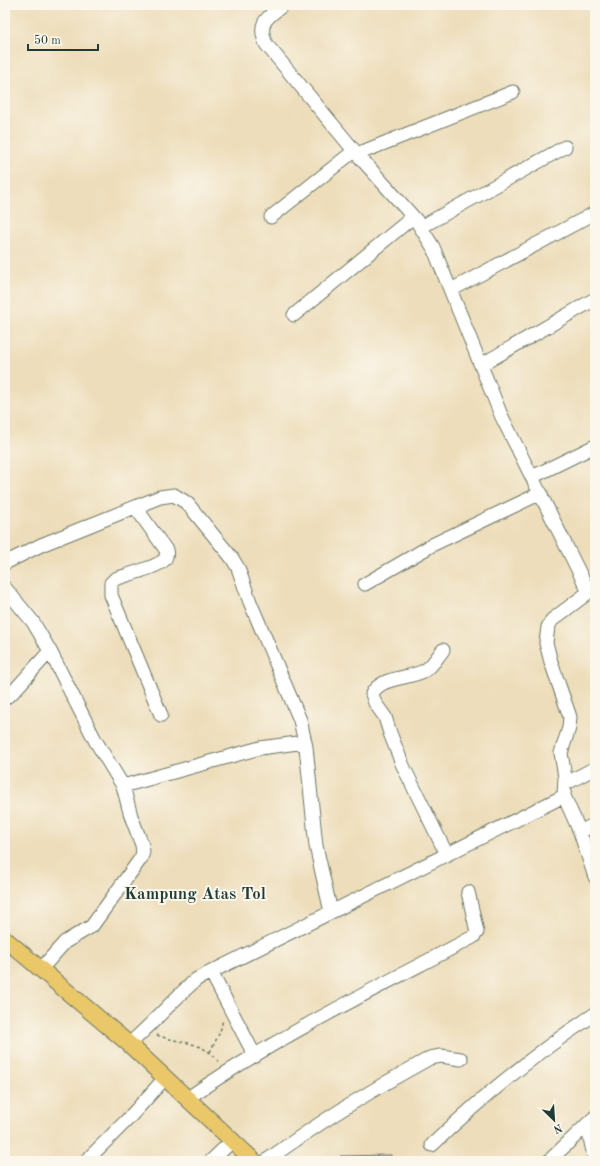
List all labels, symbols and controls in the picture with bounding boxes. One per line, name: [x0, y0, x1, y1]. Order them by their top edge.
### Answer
scale bar: [28, 26, 98, 52]
text: 50 m: [34, 34, 61, 47]
district label: Kampung Atas Tol: [124, 886, 266, 903]
north arrow: [534, 1100, 574, 1140]
text: N: [551, 1121, 564, 1135]

